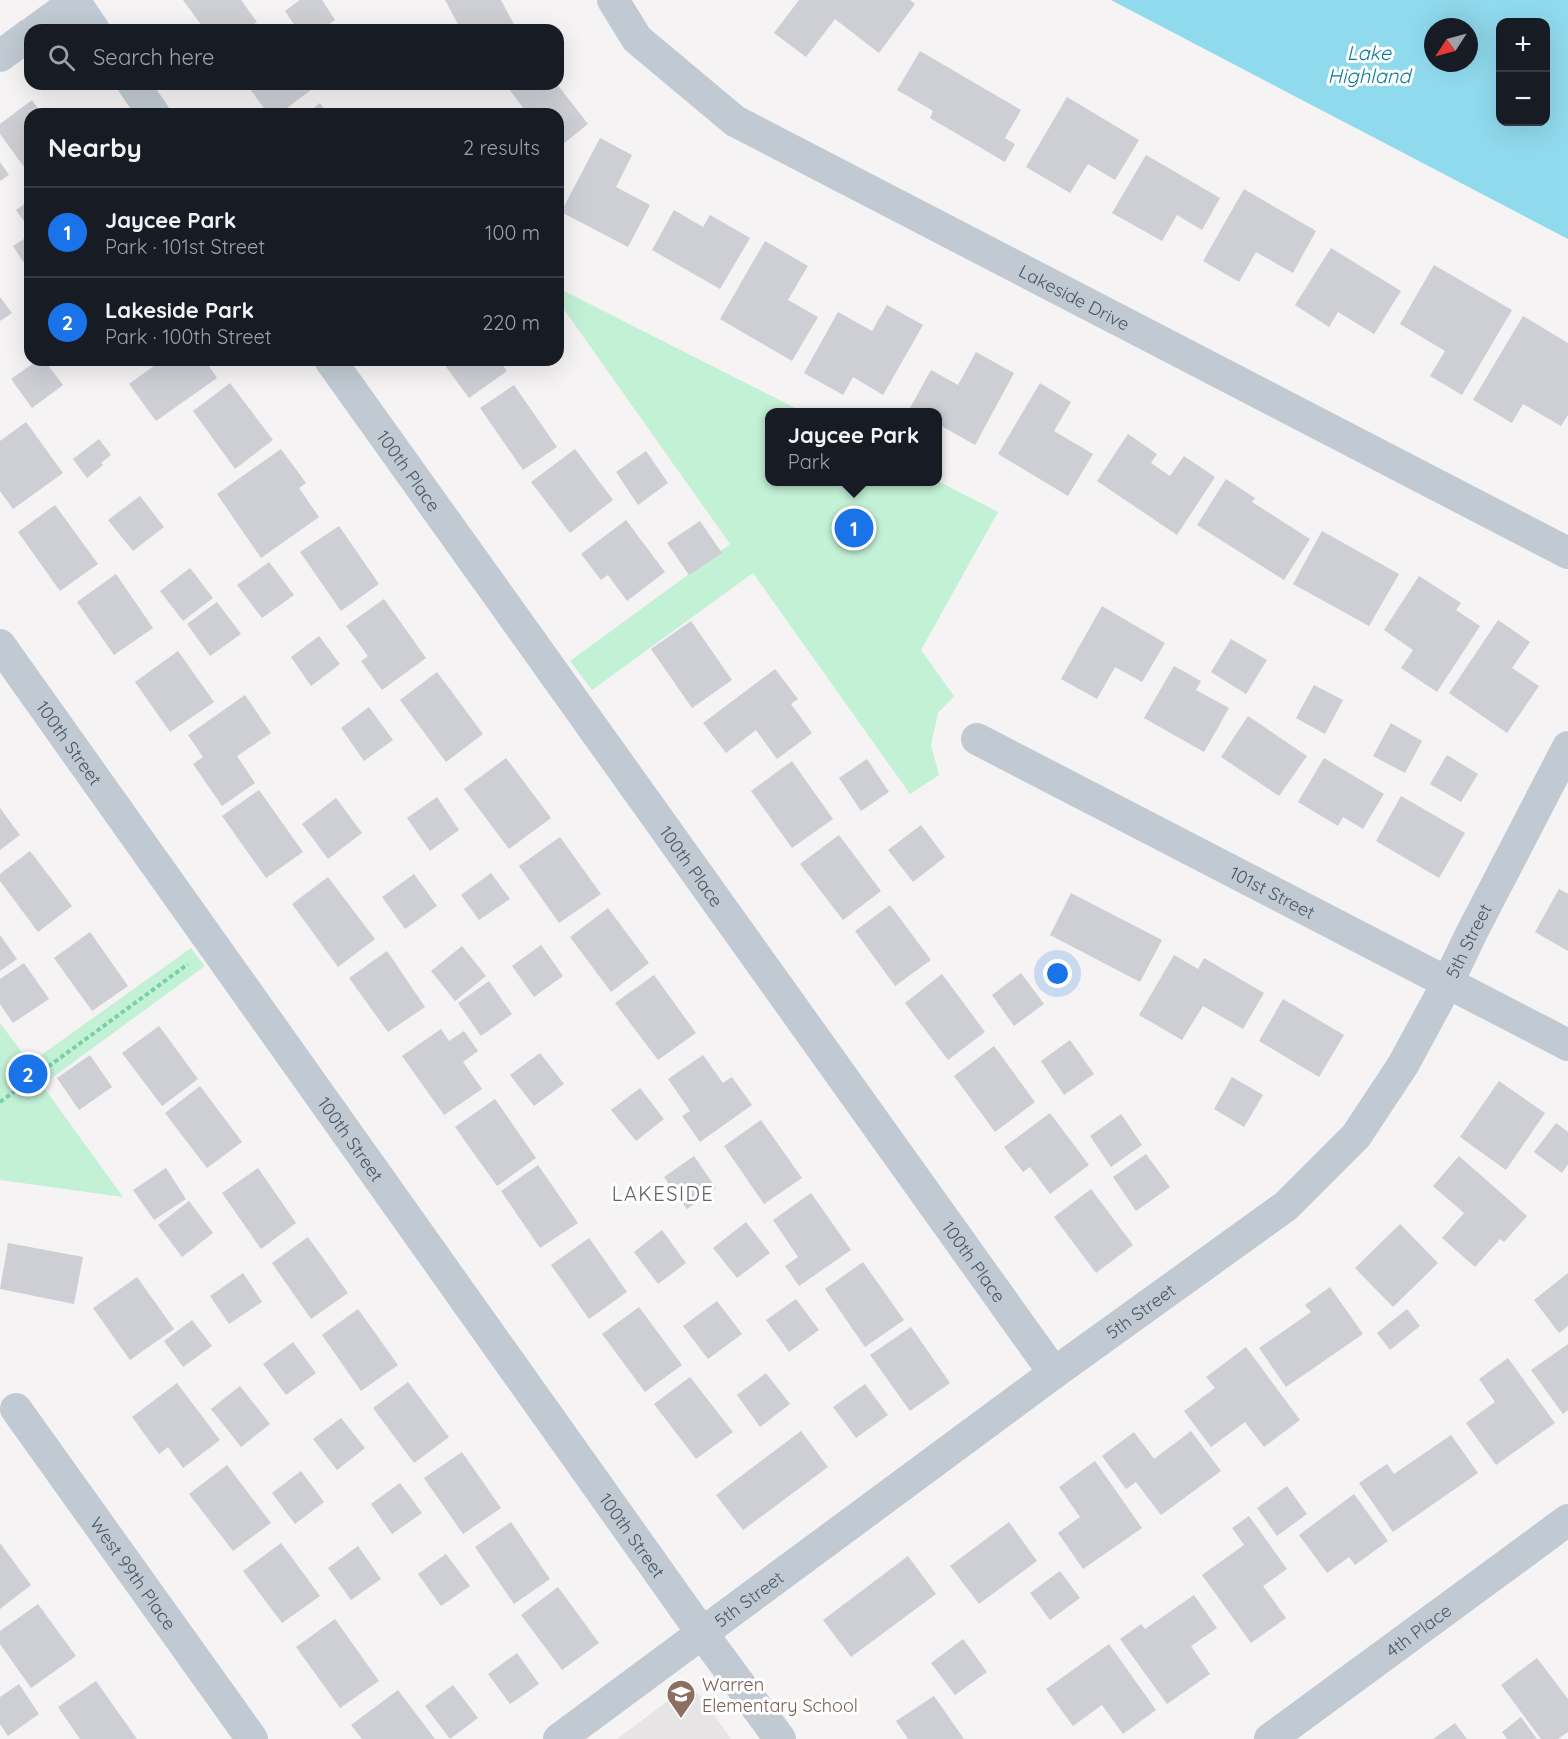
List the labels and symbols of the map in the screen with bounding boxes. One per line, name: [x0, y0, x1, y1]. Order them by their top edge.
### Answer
north arrow: [1424, 18, 1478, 72]
water label: Lake Highland: [1328, 40, 1413, 88]
street label: Lakeside Drive: [1015, 259, 1134, 335]
street label: 100th Place: [372, 425, 446, 516]
pin: 1: [834, 506, 874, 550]
street label: 100th Street: [32, 696, 107, 790]
street label: 100th Place: [655, 821, 729, 911]
street label: 101st Street: [1226, 861, 1319, 924]
street label: 5th Street: [1440, 899, 1496, 982]
your location: [1043, 959, 1072, 988]
pin: 2: [9, 1052, 48, 1096]
street label: 100th Street: [313, 1092, 389, 1186]
district label: LAKESIDE: [612, 1181, 714, 1206]
street label: 100th Place: [937, 1216, 1011, 1307]
street label: 5th Street: [1101, 1278, 1180, 1344]
street label: 100th Street: [595, 1488, 670, 1582]
street label: West 99th Place: [85, 1512, 182, 1634]
street label: 5th Street: [710, 1566, 788, 1632]
street label: 4th Place: [1381, 1598, 1456, 1662]
place label: Warren Elementary School: [702, 1673, 858, 1717]
school or university icon: Warren Elementary School: [665, 1678, 697, 1720]

